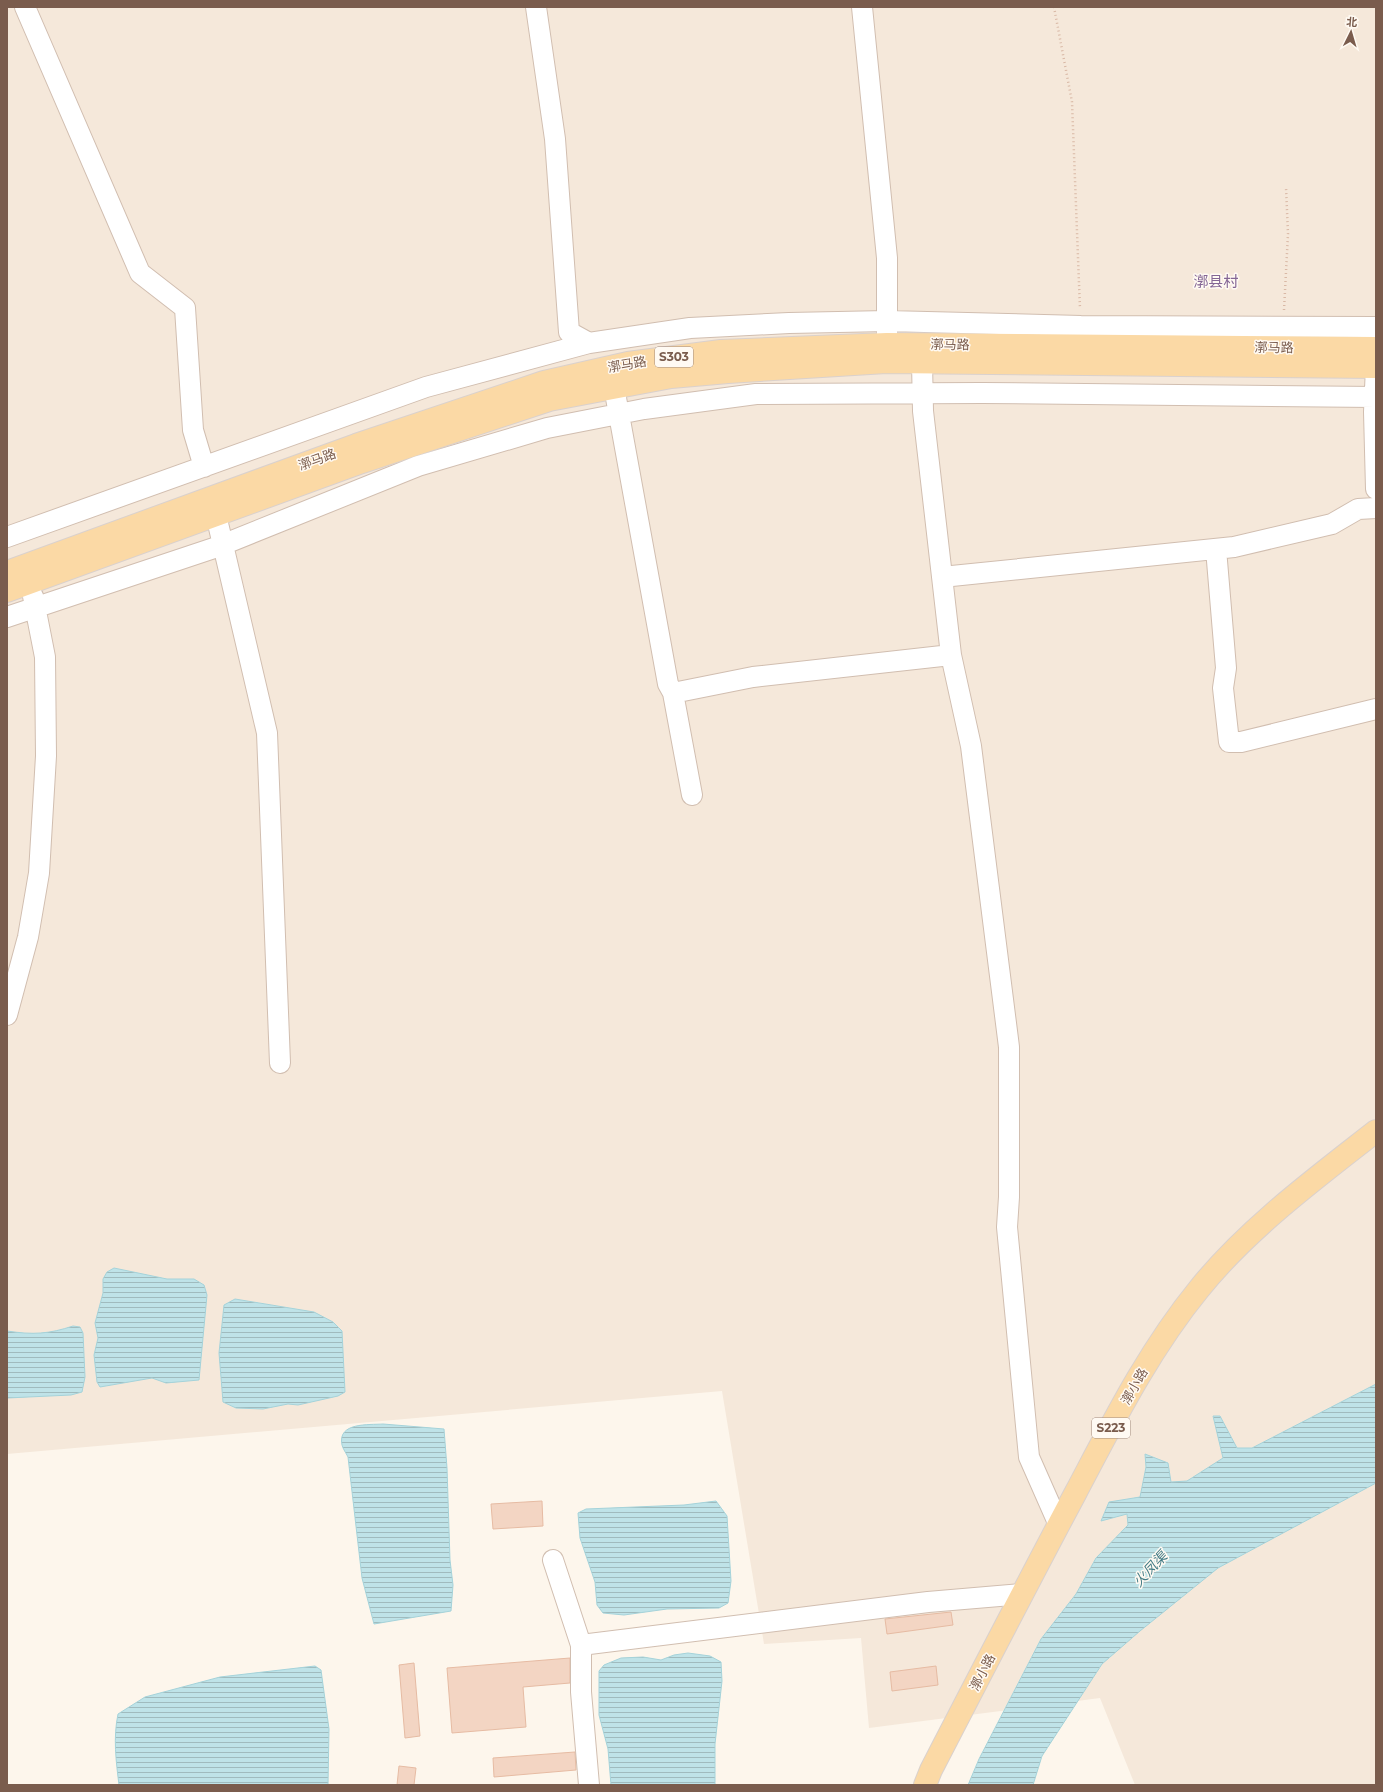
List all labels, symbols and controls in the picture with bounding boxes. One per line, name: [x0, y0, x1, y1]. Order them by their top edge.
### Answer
north arrow: [1331, 12, 1371, 52]
text: 北: [1346, 15, 1358, 29]
district label: 漷县村: [1193, 272, 1239, 291]
street label: 漷马路: [930, 336, 970, 352]
street label: 漷马路: [1254, 339, 1294, 355]
road number: S303: [655, 347, 693, 367]
street label: 漷马路: [606, 353, 648, 375]
street label: 漷马路: [296, 445, 338, 473]
street label: 漷小路: [1117, 1365, 1151, 1407]
road number: S223: [1092, 1418, 1130, 1438]
water label: 火凤渠: [1129, 1546, 1172, 1590]
street label: 漷小路: [966, 1651, 998, 1693]

